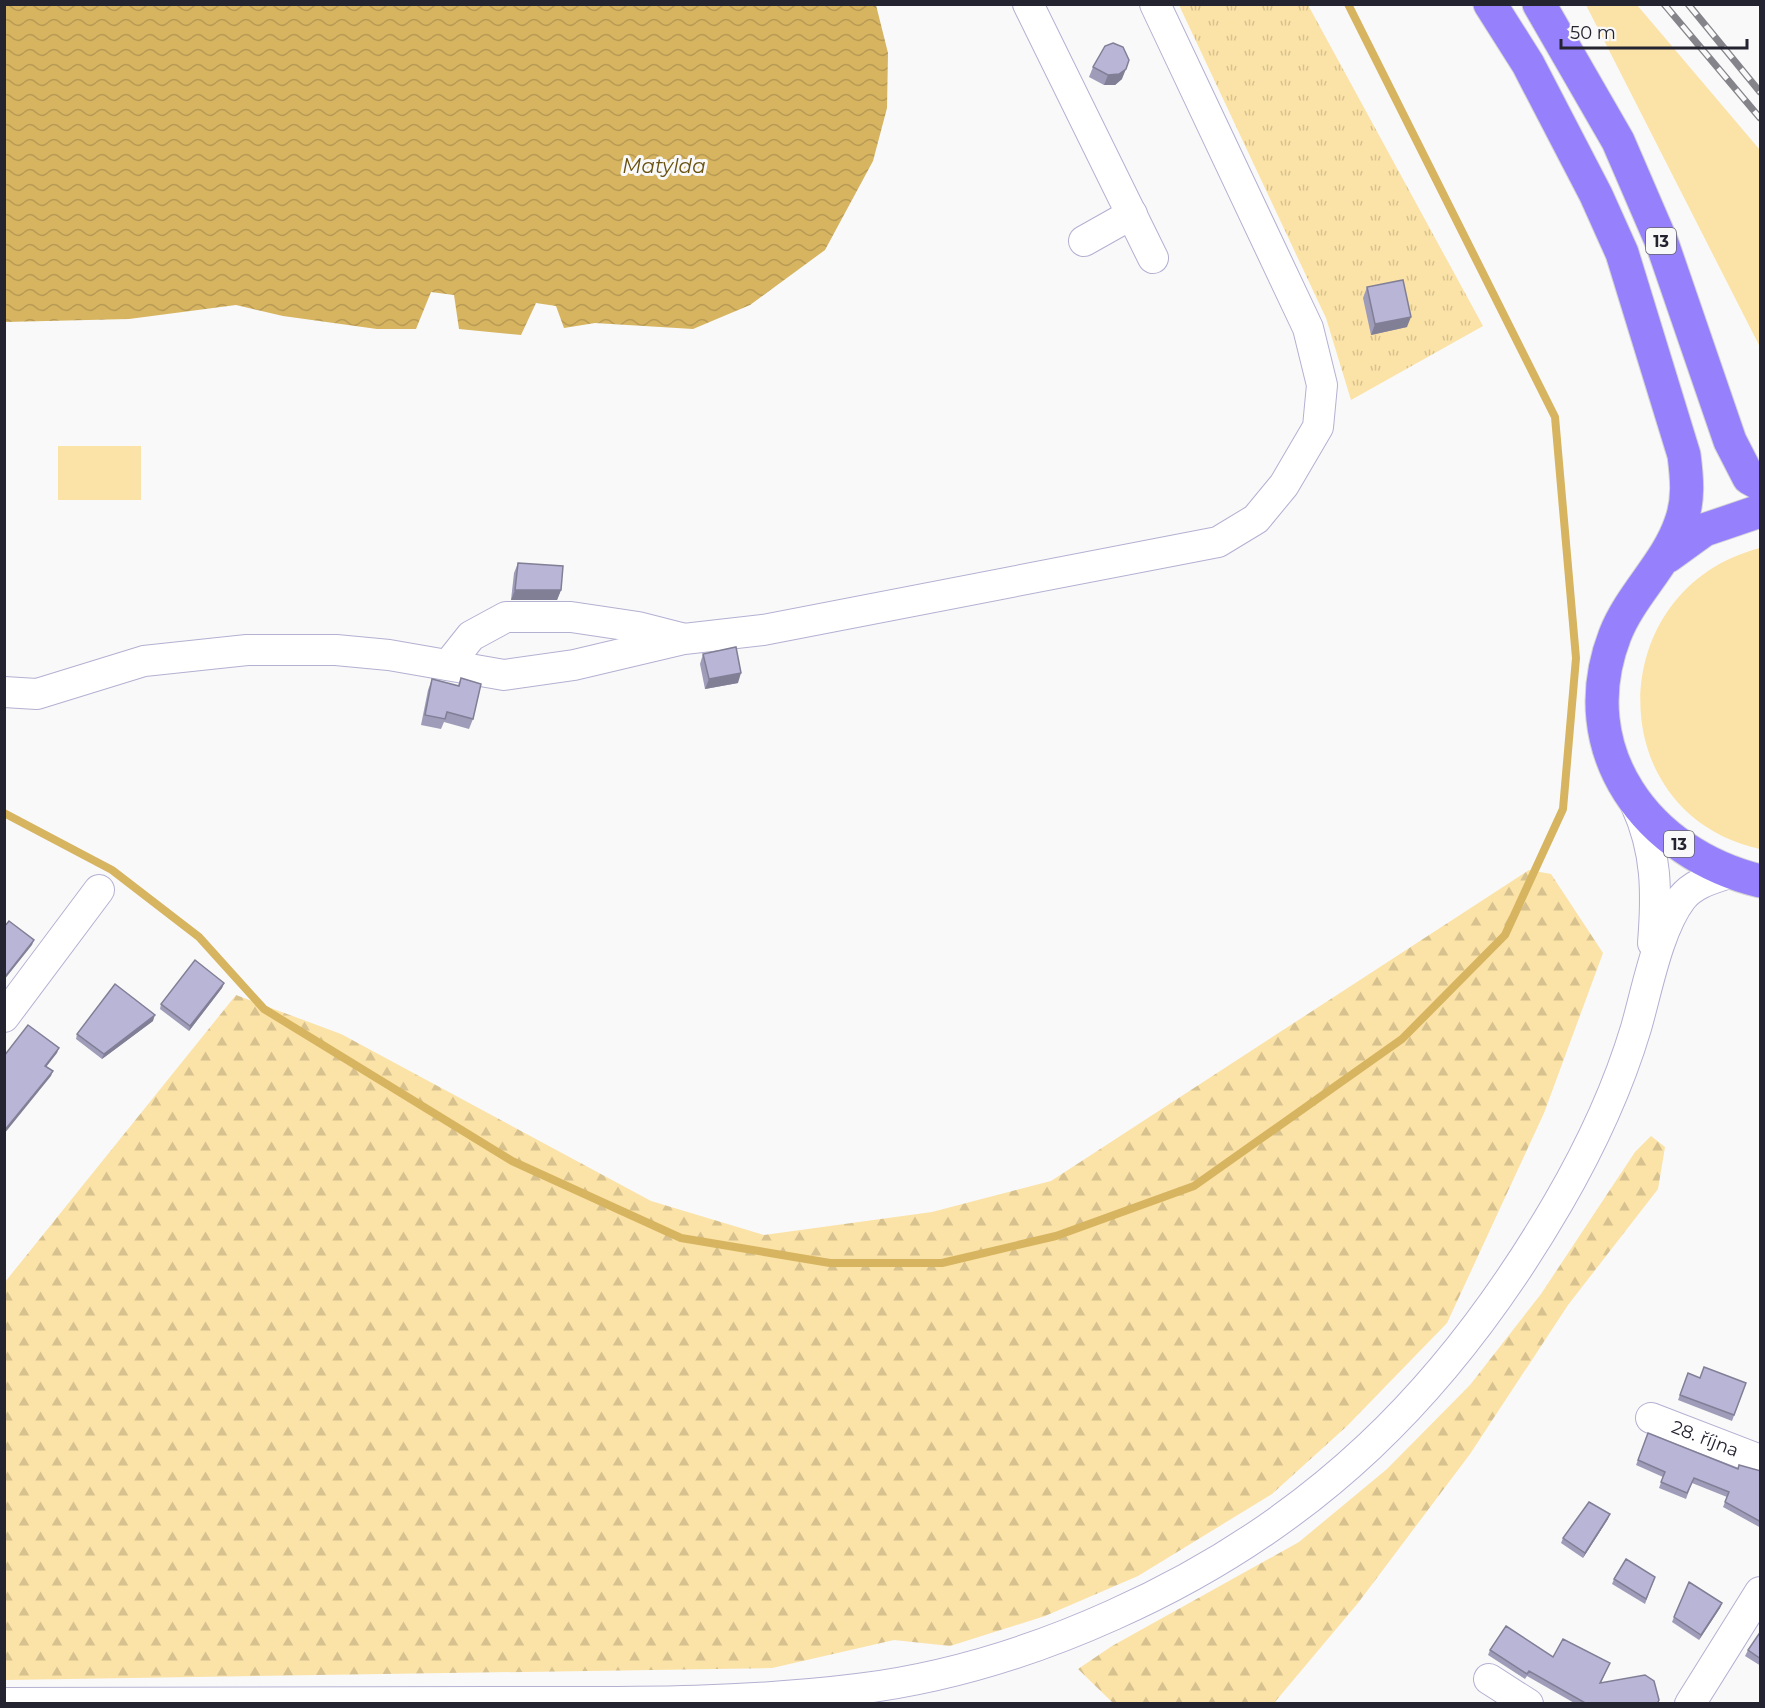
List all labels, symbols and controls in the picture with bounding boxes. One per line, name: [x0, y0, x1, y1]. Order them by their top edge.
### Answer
scale bar: [1561, 12, 1747, 50]
text: 50 m: [1570, 22, 1616, 44]
water label: Matylda: [622, 154, 706, 178]
road number: 13: [1646, 228, 1676, 254]
road number: 13: [1664, 831, 1694, 857]
street label: 28. října: [1668, 1416, 1742, 1462]

